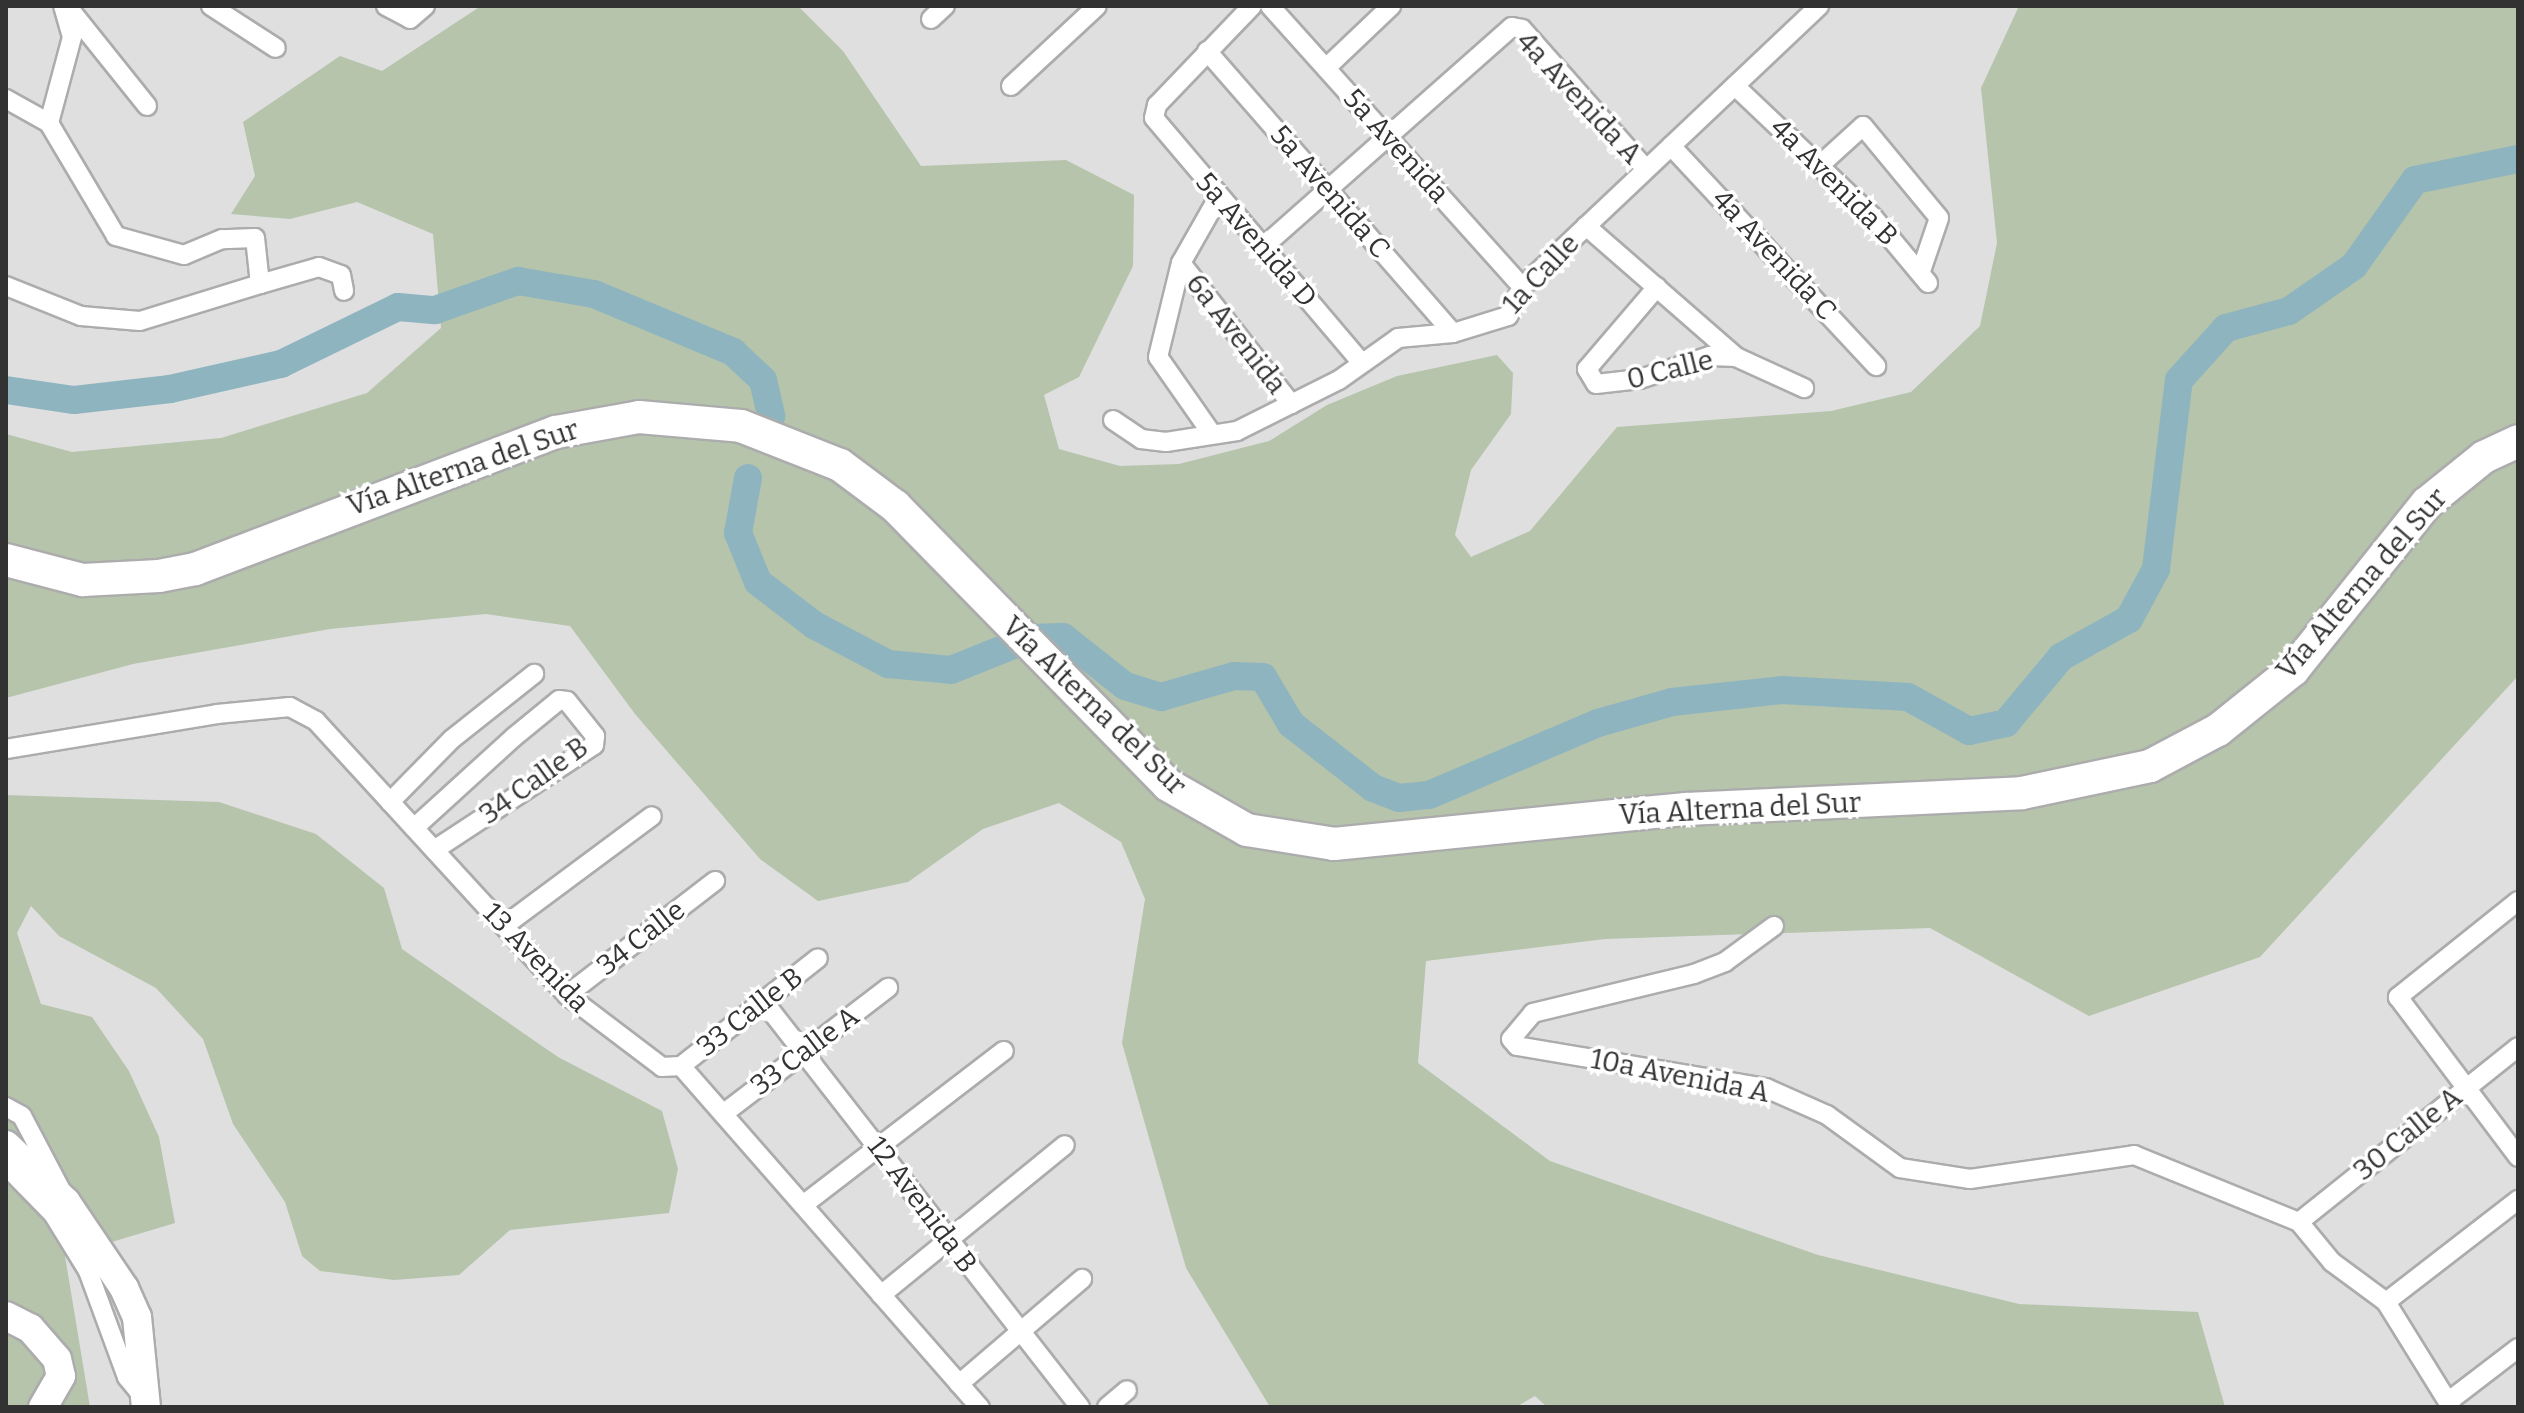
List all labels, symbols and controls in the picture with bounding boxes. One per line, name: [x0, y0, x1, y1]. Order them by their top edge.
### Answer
street label: 4a Avenida A: [1509, 25, 1649, 171]
street label: 5a Avenida: [1336, 82, 1456, 210]
street label: 4a Avenida B: [1763, 111, 1905, 253]
street label: 5a Avenida C: [1263, 119, 1397, 265]
street label: 5a Avenida D: [1188, 166, 1324, 314]
street label: 4a Avenida C: [1705, 183, 1843, 327]
street label: 1a Calle: [1496, 227, 1586, 321]
street label: 6a Avenida: [1179, 267, 1293, 401]
street label: 0 Calle: [1623, 343, 1717, 397]
street label: Vía Alterna del Sur: [343, 413, 583, 523]
street label: Vía Alterna del Sur: [2270, 482, 2454, 686]
street label: Vía Alterna del Sur: [995, 610, 1193, 802]
street label: 34 Calle B: [473, 730, 595, 832]
street label: Vía Alterna del Sur: [1618, 786, 1862, 832]
street label: 34 Calle: [590, 893, 692, 983]
street label: 13 Avenida: [476, 896, 596, 1020]
street label: 33 Calle B: [690, 960, 810, 1064]
street label: 33 Calle A: [744, 999, 866, 1103]
street label: 10a Avenida A: [1588, 1042, 1772, 1110]
street label: 30 Calle A: [2347, 1080, 2469, 1188]
street label: 12 Avenida B: [860, 1130, 984, 1280]

